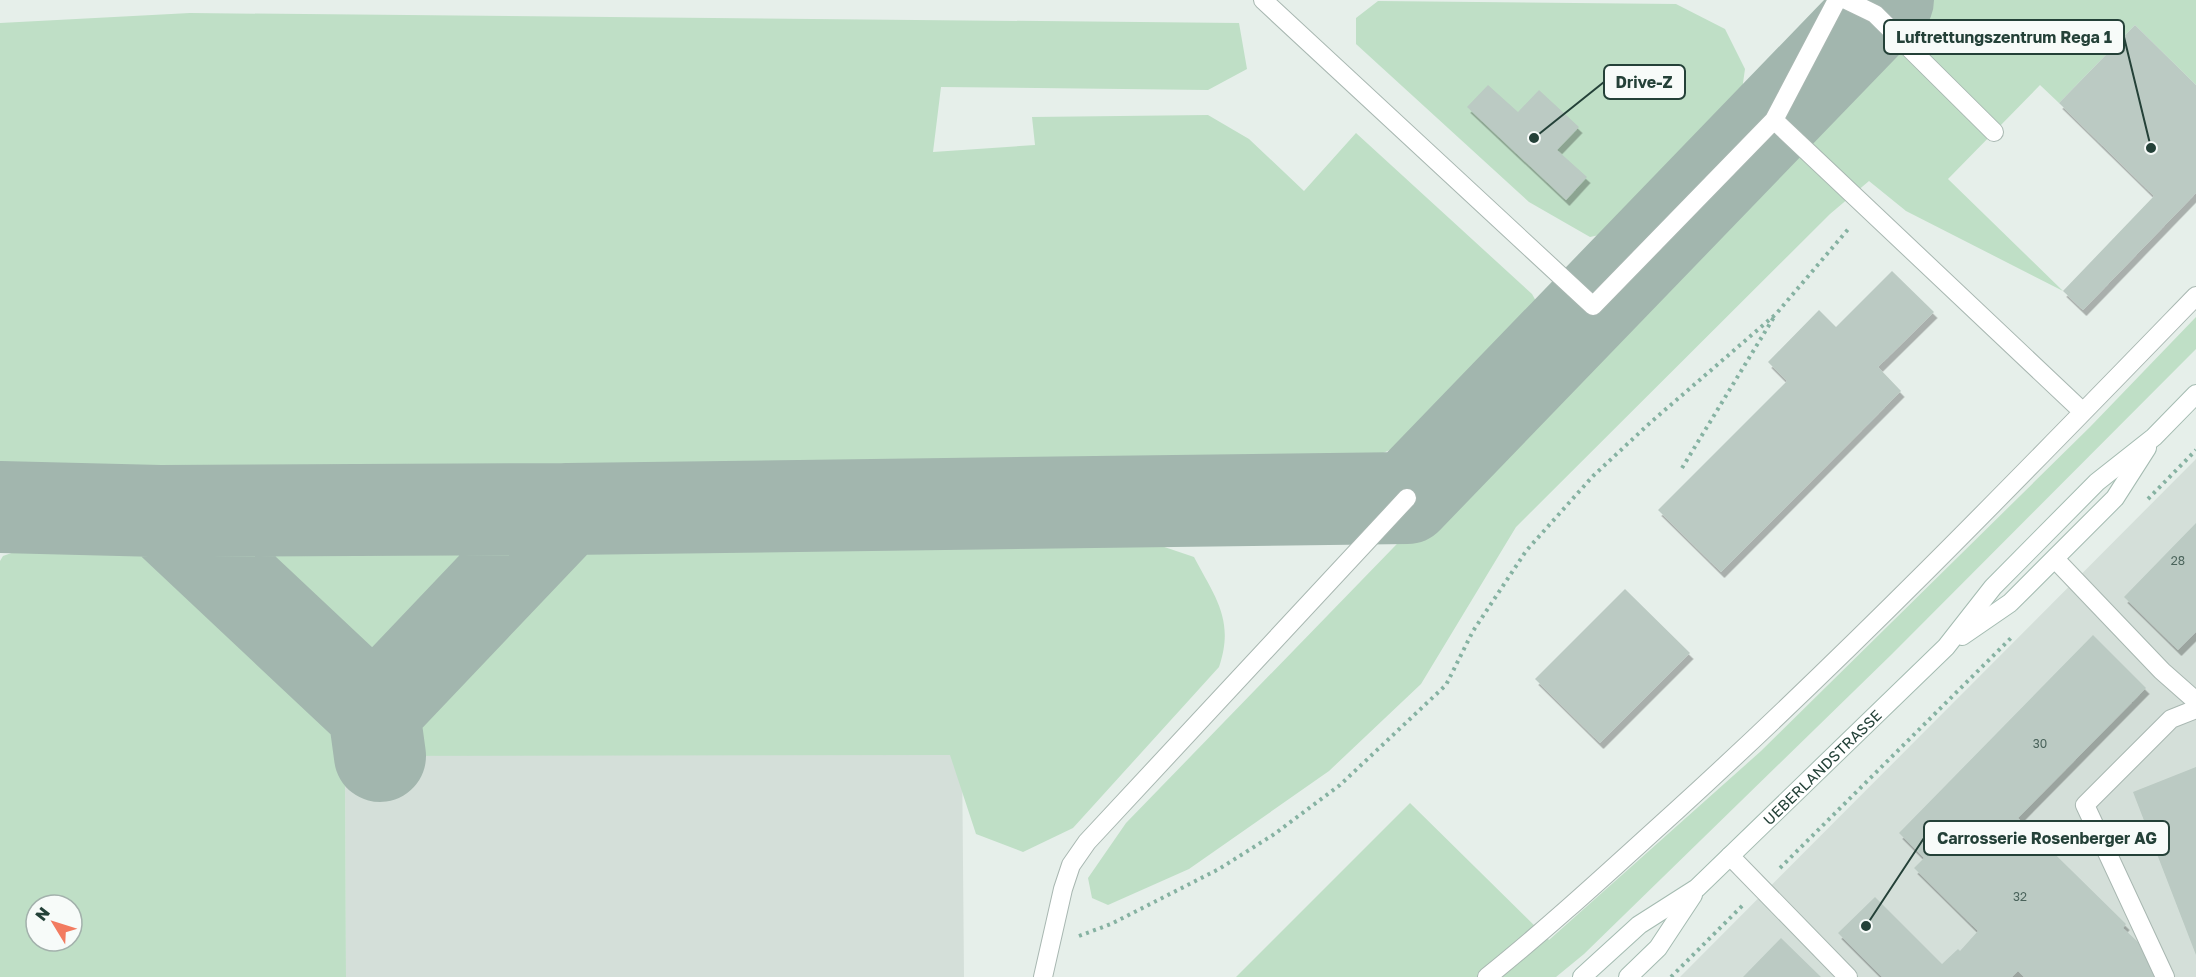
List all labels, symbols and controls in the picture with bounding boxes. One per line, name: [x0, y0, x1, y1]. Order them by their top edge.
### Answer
callout: Luftrettungszentrum Rega 1: [1884, 20, 2124, 54]
text: Luftrettungszentrum Rega 1: [1896, 27, 2112, 47]
callout: Drive-Z: [1604, 65, 1685, 99]
text: Drive-Z: [1616, 72, 1672, 92]
house number: 28: [2171, 553, 2185, 568]
street label: UEBERLANDSTRASSE: [1759, 706, 1885, 828]
house number: 30: [2033, 736, 2047, 751]
callout: Carrosserie Rosenberger AG: [1924, 821, 2169, 855]
text: Carrosserie Rosenberger AG: [1937, 828, 2157, 848]
house number: 32: [2013, 889, 2027, 904]
north arrow: [24, 893, 84, 953]
text: N: [31, 903, 54, 925]

